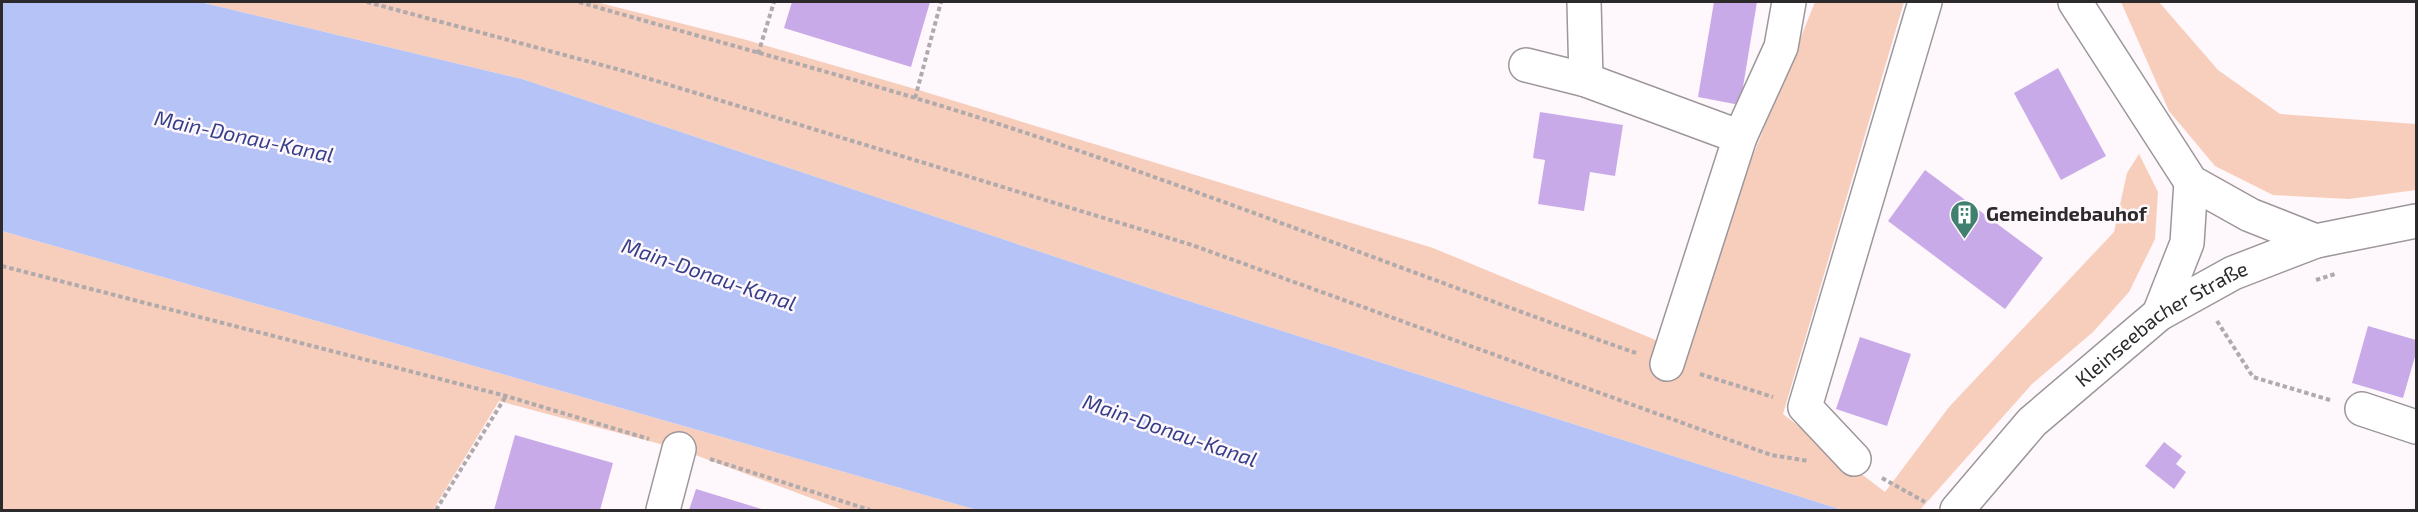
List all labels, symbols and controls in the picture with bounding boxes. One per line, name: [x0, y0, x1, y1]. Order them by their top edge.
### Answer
water label: Main-Donau-Kanal: [152, 104, 336, 167]
building icon: Gemeindebauhof: [1949, 198, 1981, 240]
place label: Gemeindebauhof: [1986, 201, 2148, 225]
water label: Main-Donau-Kanal: [619, 232, 800, 315]
street label: Kleinseebacher Straße: [2070, 256, 2251, 391]
water label: Main-Donau-Kanal: [1080, 388, 1261, 471]

